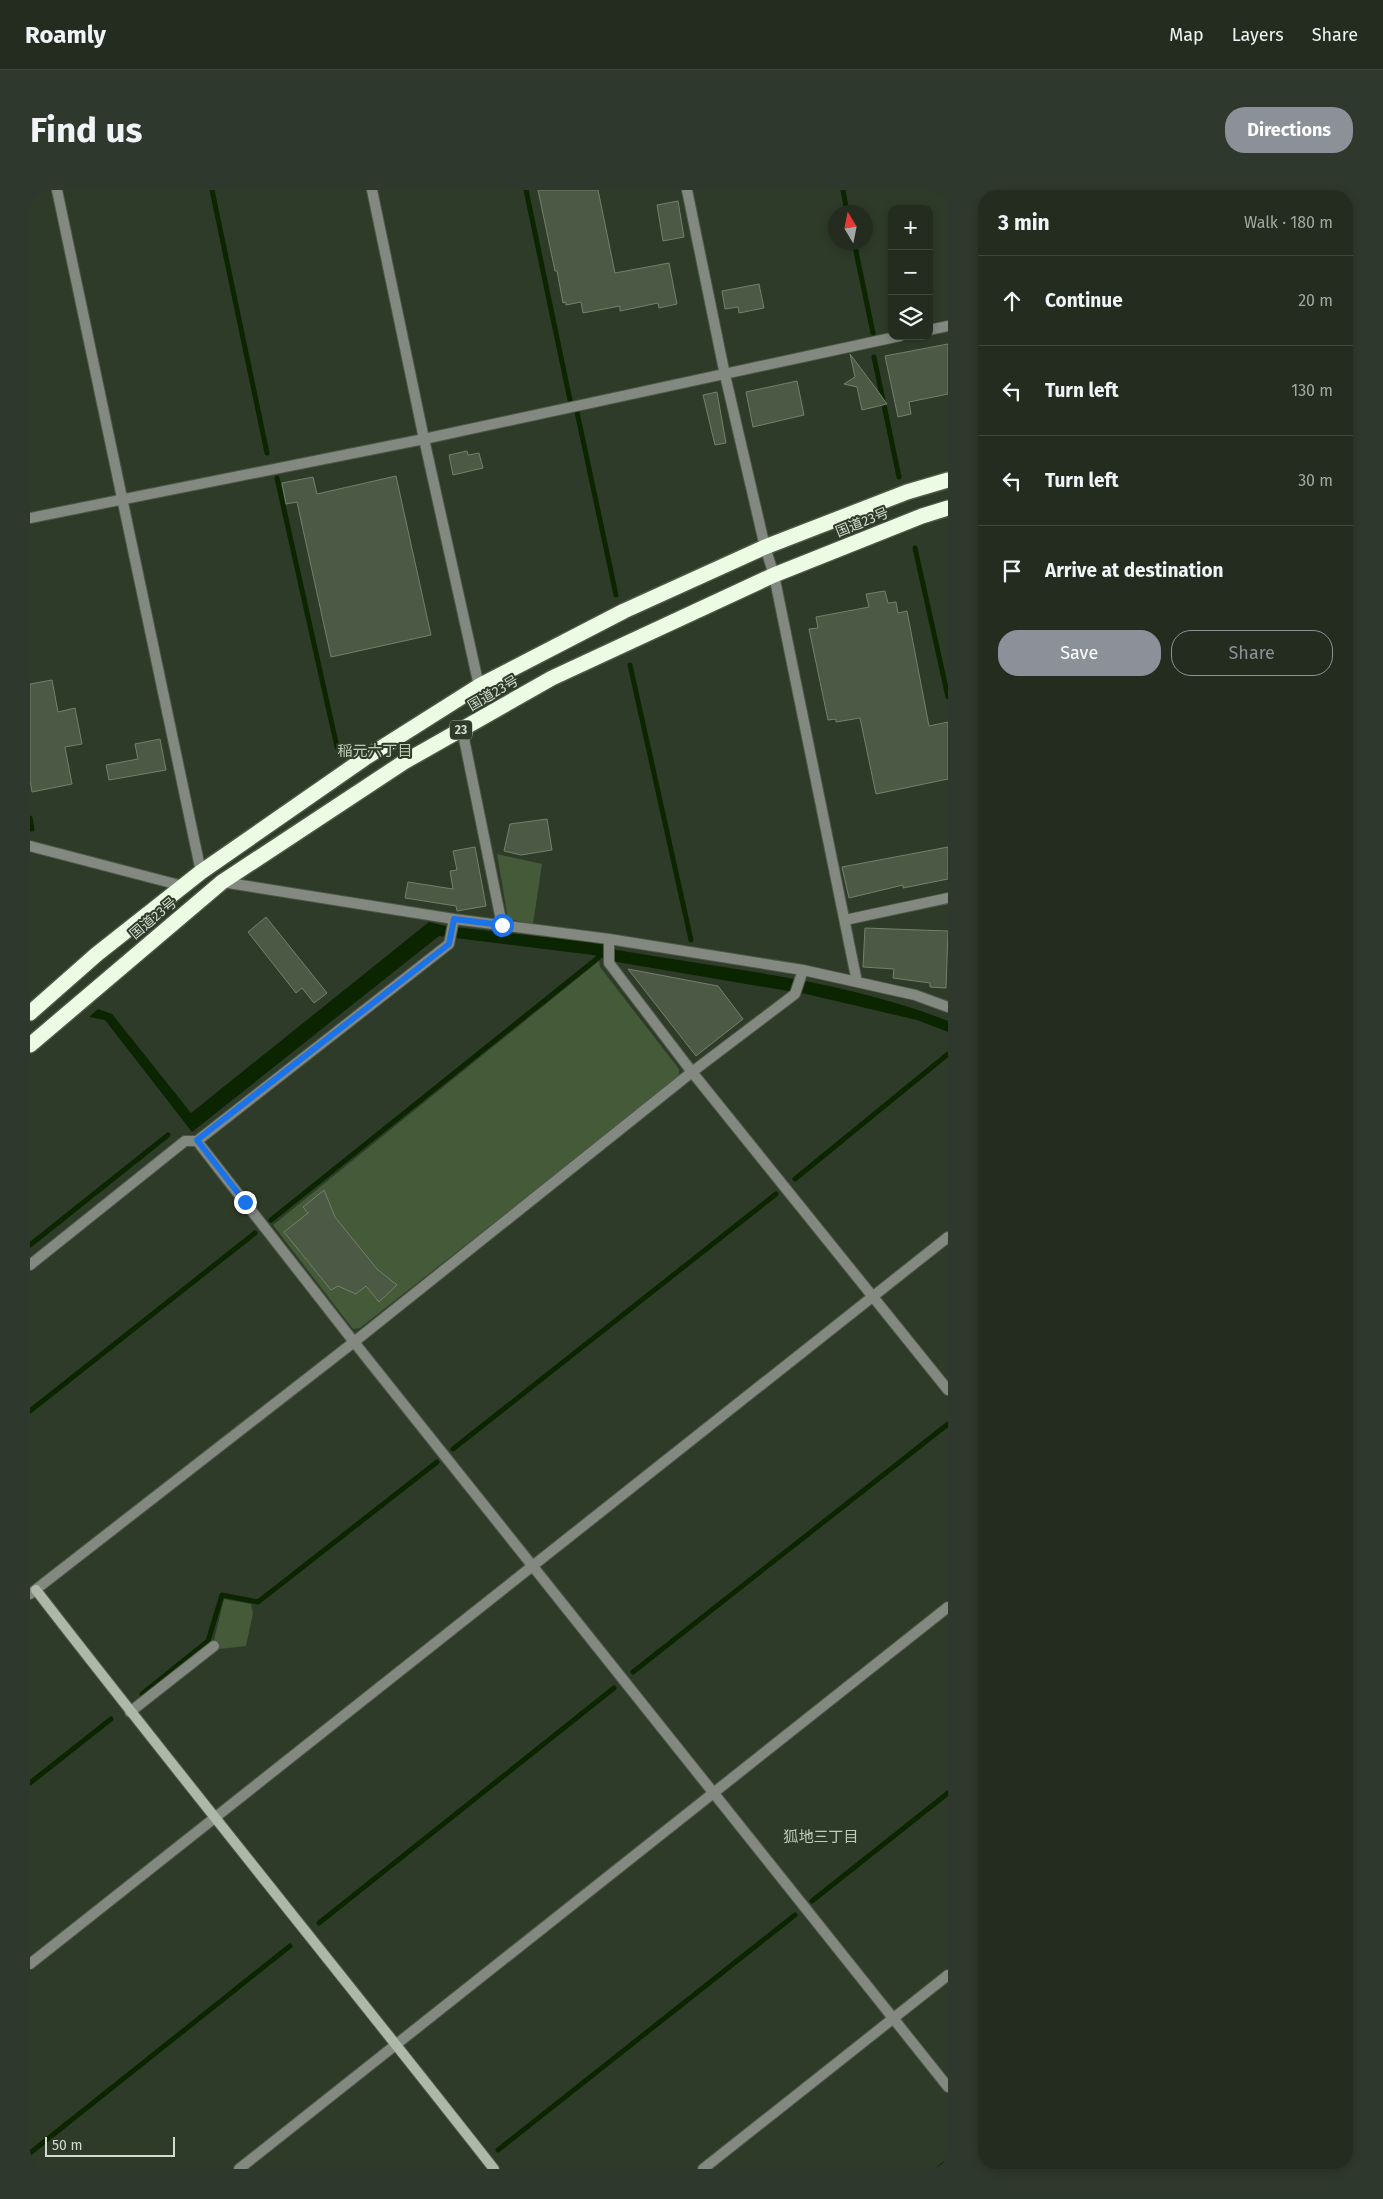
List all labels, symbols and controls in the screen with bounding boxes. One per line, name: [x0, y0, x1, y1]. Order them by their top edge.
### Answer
text: Roamly: [25, 21, 106, 49]
text: Map: [1169, 24, 1204, 46]
text: Layers: [1232, 24, 1284, 46]
text: Share: [1312, 24, 1358, 46]
button: Directions: [1225, 107, 1353, 153]
text: Find us: [30, 109, 142, 151]
north arrow: [828, 205, 873, 250]
map controls: [888, 205, 933, 340]
button: +: [888, 205, 933, 250]
text: 3 min: [998, 210, 1050, 236]
text: Walk · 180 m: [1244, 213, 1333, 232]
button: −: [888, 250, 933, 295]
icon: ahead: [998, 287, 1026, 315]
text: Continue: [1045, 289, 1123, 312]
text: 20 m: [1298, 291, 1333, 310]
button: layers: [888, 295, 933, 340]
icon: left: [998, 377, 1026, 405]
text: Turn left: [1045, 379, 1119, 402]
text: 130 m: [1291, 381, 1333, 400]
icon: left: [998, 467, 1026, 495]
text: Turn left: [1045, 469, 1119, 492]
text: 30 m: [1298, 471, 1333, 490]
street label: 国道23号: [833, 504, 891, 541]
icon: arrive: [998, 557, 1026, 585]
text: Arrive at destination: [1045, 559, 1224, 582]
button: Save: [998, 630, 1161, 676]
button: Share: [1171, 630, 1333, 676]
street label: 国道23号: [465, 672, 522, 715]
road number: 23: [450, 720, 472, 740]
district label: 稲元六丁目: [337, 742, 413, 760]
street label: 国道23号: [126, 894, 180, 943]
route start: [491, 914, 514, 937]
route end: [234, 1191, 257, 1214]
district label: 狐地三丁目: [783, 1828, 859, 1846]
scale bar: [45, 2134, 175, 2157]
text: 50 m: [52, 2137, 83, 2154]

